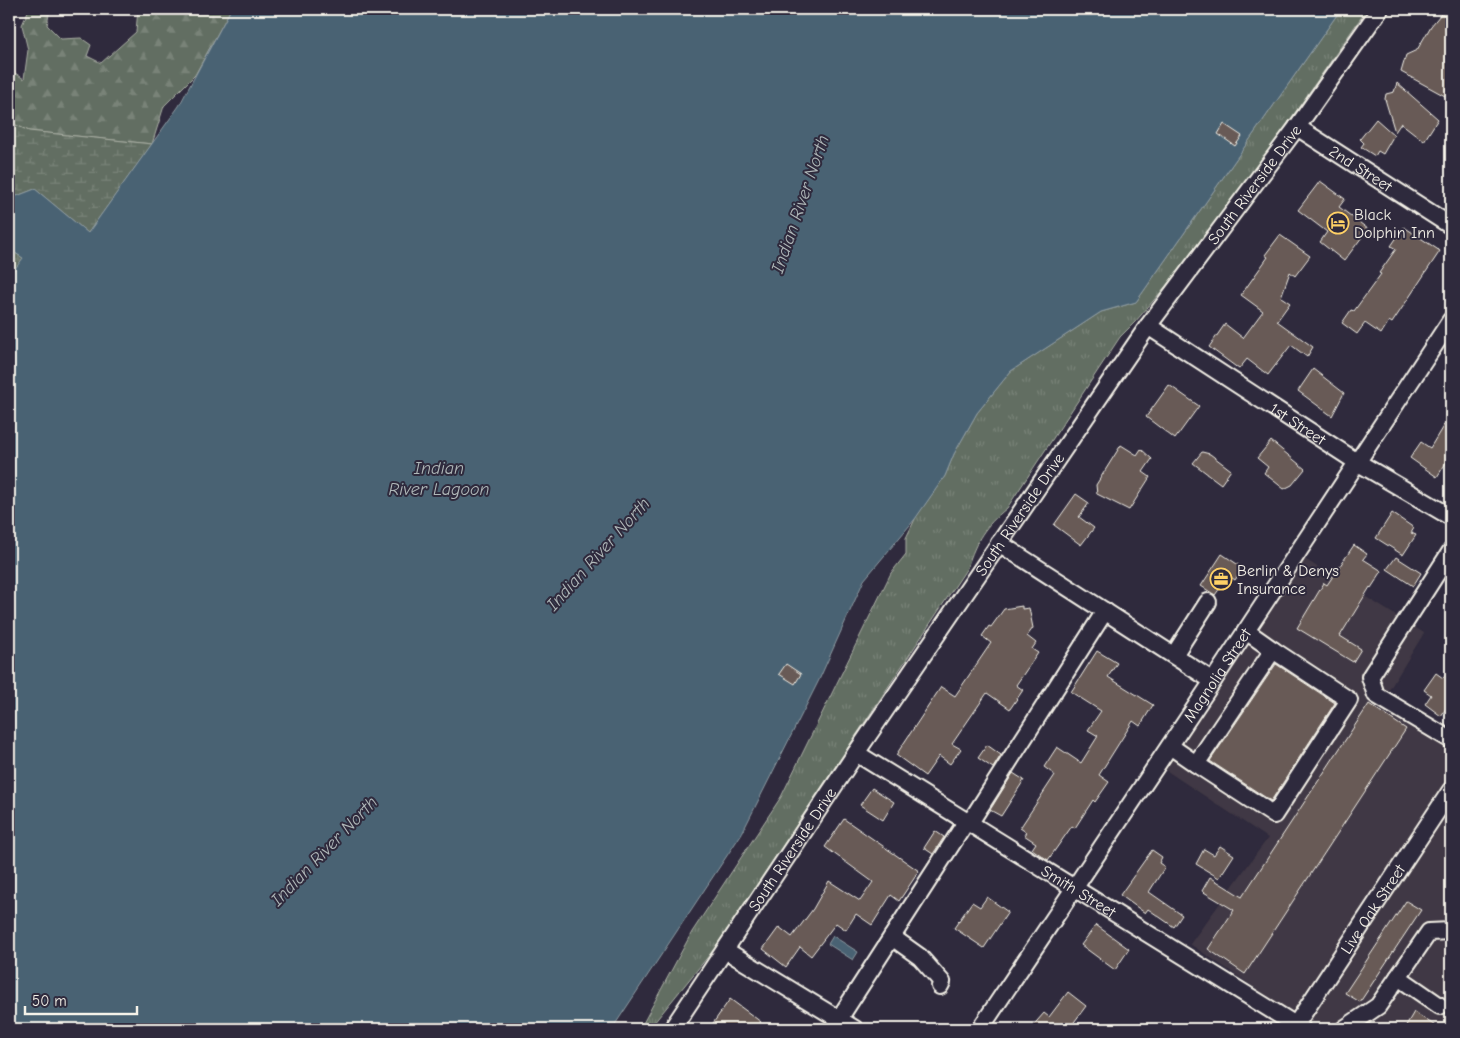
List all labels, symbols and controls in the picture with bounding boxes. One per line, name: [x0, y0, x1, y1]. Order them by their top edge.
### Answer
street label: South Riverside Drive: [1204, 122, 1305, 248]
water label: Indian River North: [767, 133, 834, 277]
street label: 2nd Street: [1326, 142, 1396, 196]
place label: Black Dolphin Inn: [1354, 206, 1435, 242]
hotel icon: Black Dolphin Inn: [1326, 211, 1350, 235]
street label: 1st Street: [1266, 400, 1329, 449]
street label: South Riverside Drive: [972, 450, 1068, 580]
water label: Indian River Lagoon: [388, 458, 490, 500]
water label: Indian River North: [542, 494, 654, 616]
place label: Berlin & Denys Insurance: [1237, 562, 1339, 598]
office icon: Berlin & Denys Insurance: [1209, 567, 1233, 591]
street label: Magnolia Street: [1180, 625, 1255, 726]
street label: South Riverside Drive: [745, 785, 840, 915]
water label: Indian River North: [266, 792, 382, 911]
street label: Live Oak Street: [1337, 861, 1409, 957]
street label: Smith Street: [1038, 862, 1119, 922]
scale bar: [25, 983, 138, 1015]
text: 50 m: [32, 992, 67, 1010]

